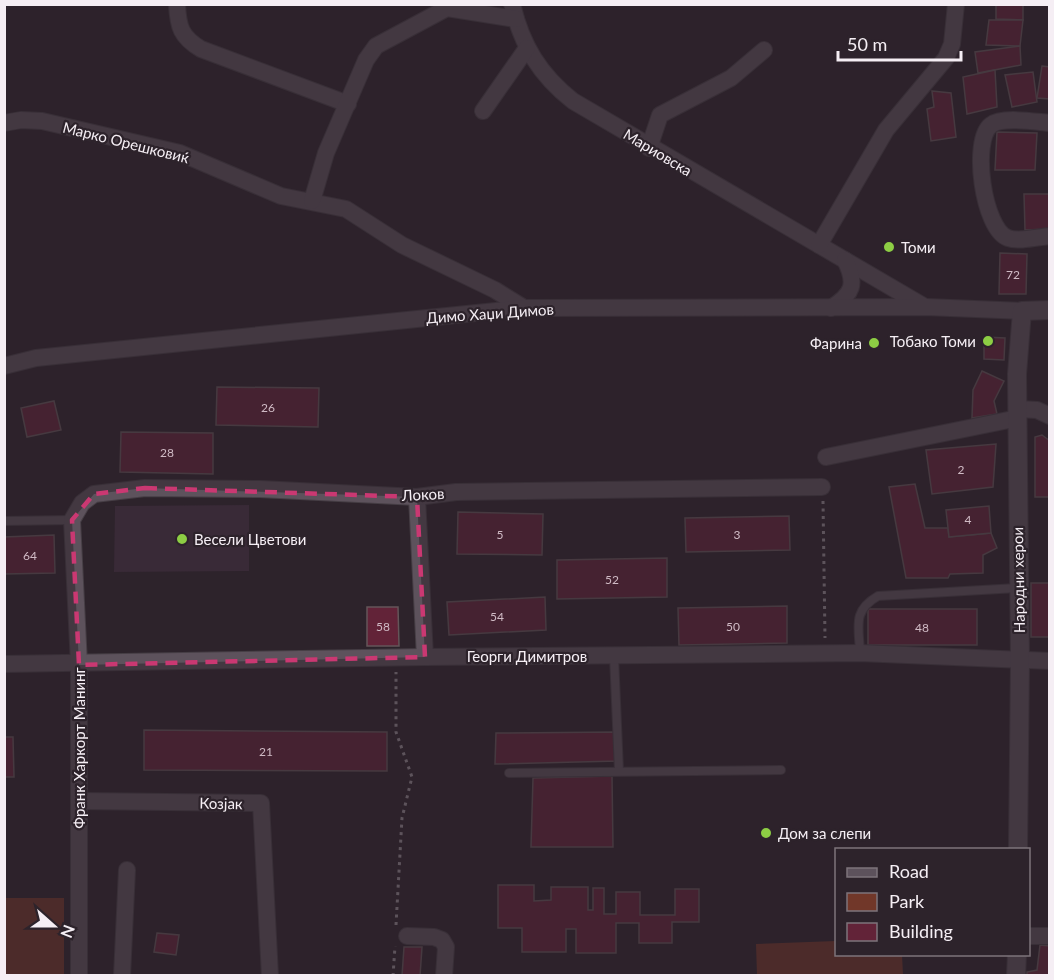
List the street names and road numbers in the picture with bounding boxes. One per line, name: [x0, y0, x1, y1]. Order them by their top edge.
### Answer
street label: Марко Орешковиќ: [61, 118, 191, 166]
street label: Мариовска: [621, 125, 695, 179]
street label: Димо Хаџи Димов: [426, 300, 554, 326]
street label: Локов: [400, 484, 445, 504]
street label: Народни херои: [1008, 527, 1028, 633]
street label: Георги Димитров: [467, 647, 587, 665]
street label: Франк Харкорт Манинг: [70, 667, 88, 829]
street label: Козјак: [199, 794, 243, 812]

